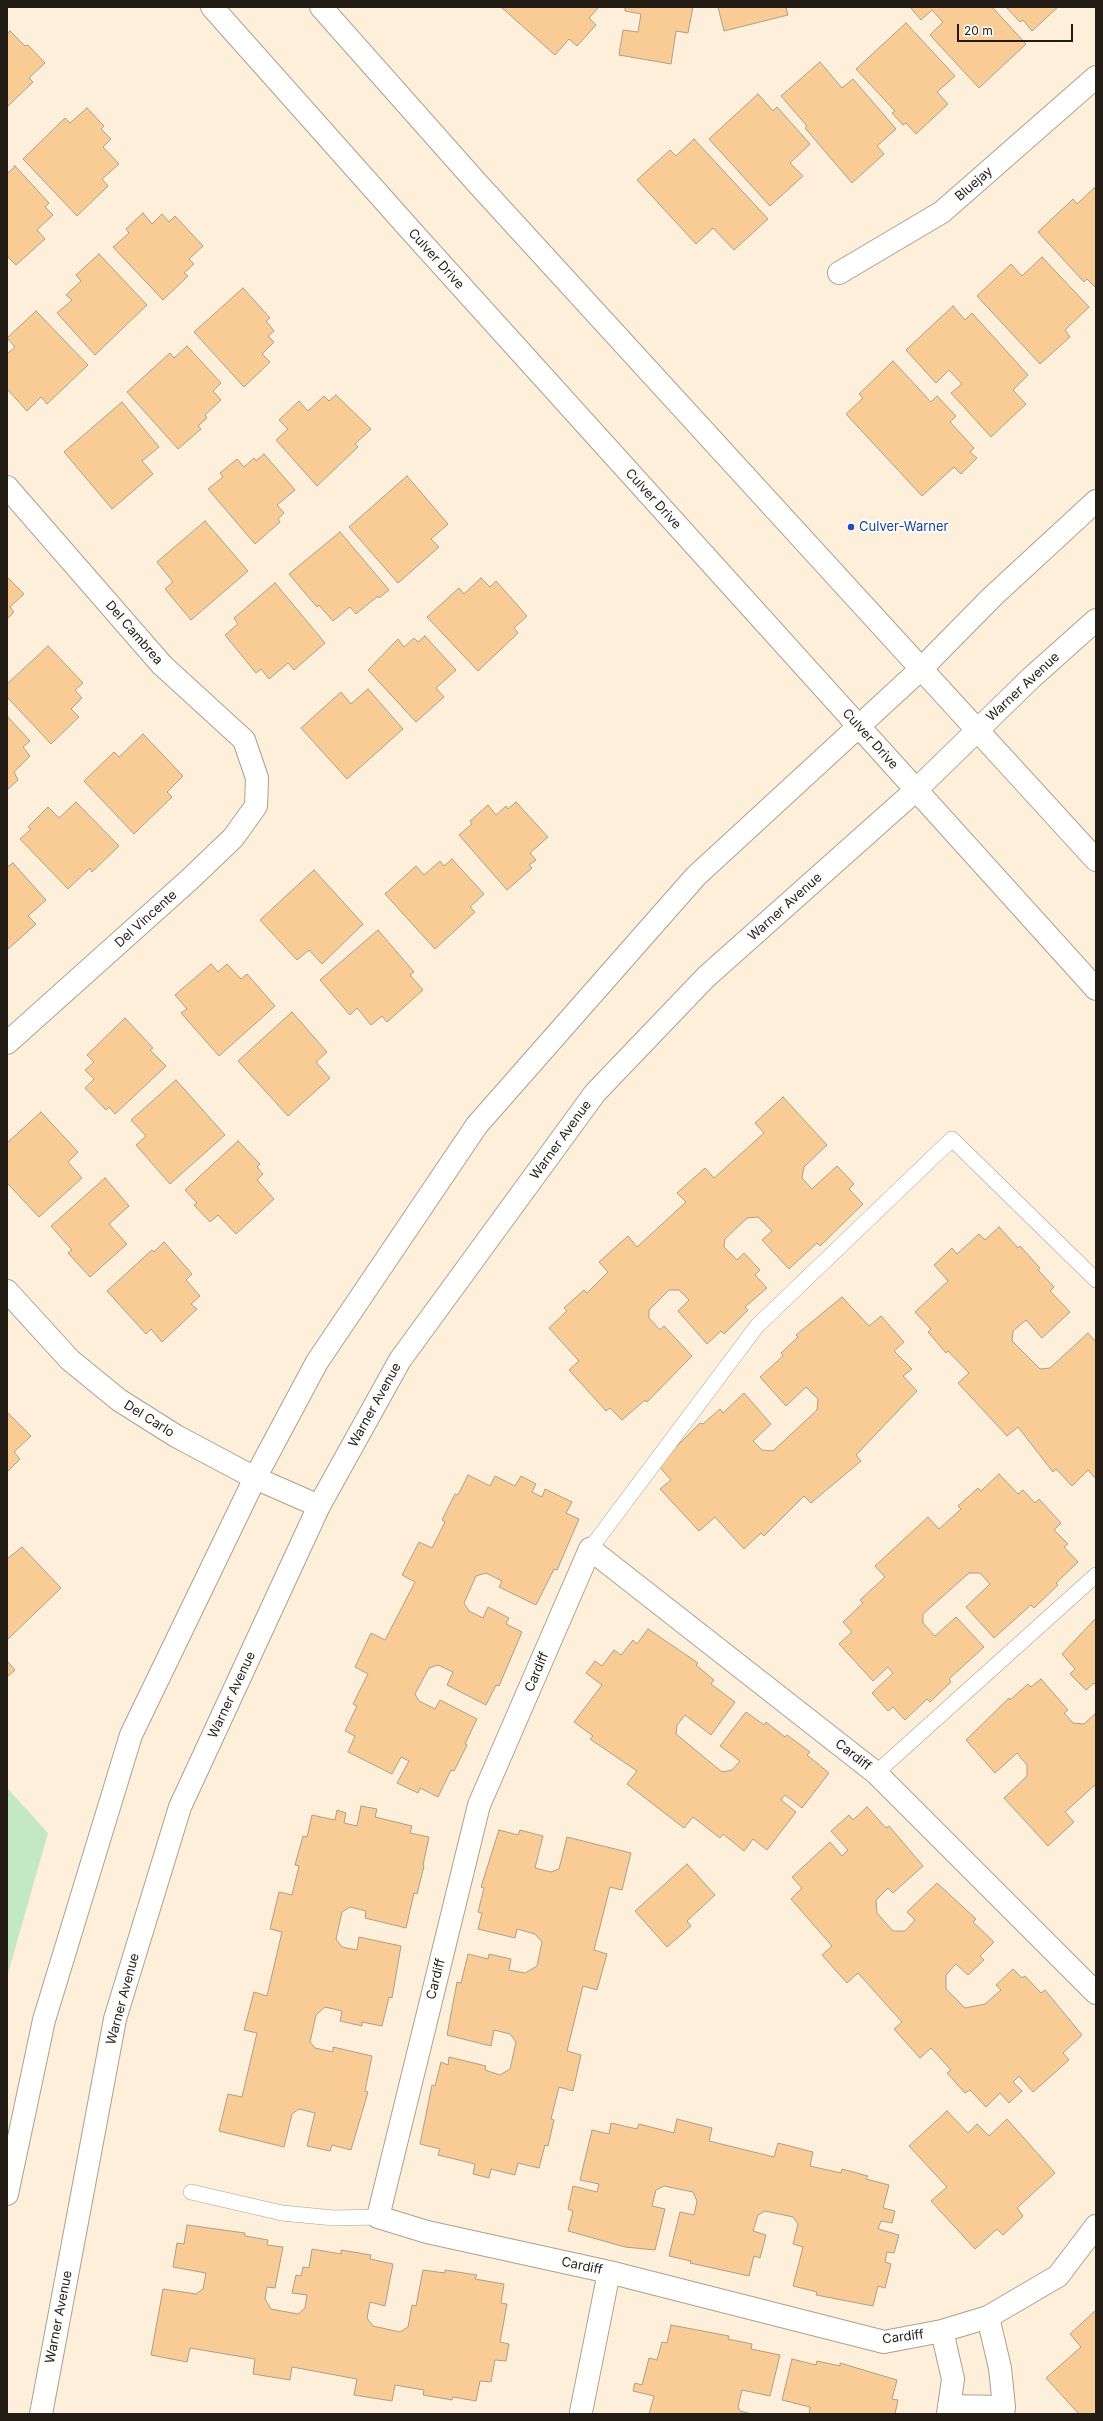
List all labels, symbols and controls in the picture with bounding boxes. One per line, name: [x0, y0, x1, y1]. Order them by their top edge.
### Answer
scale bar: [959, 16, 1075, 42]
text: 20 m: [964, 23, 993, 38]
street label: Bluejay: [952, 164, 996, 204]
street label: Culver Drive: [405, 226, 467, 292]
street label: Culver Drive: [622, 466, 684, 532]
place label: Culver-Warner: [859, 519, 948, 535]
marker: Culver-Warner: [846, 522, 856, 532]
street label: Del Cambrea: [102, 598, 166, 668]
street label: Warner Avenue: [983, 649, 1063, 725]
street label: Culver Drive: [839, 706, 901, 772]
street label: Warner Avenue: [745, 870, 825, 944]
street label: Del Vincente: [112, 887, 180, 951]
street label: Warner Avenue: [527, 1097, 595, 1183]
street label: Warner Avenue: [345, 1360, 405, 1450]
street label: Del Carlo: [121, 1397, 177, 1441]
street label: Warner Avenue: [205, 1649, 259, 1741]
street label: Cardiff: [522, 1650, 552, 1694]
street label: Cardiff: [832, 1736, 874, 1774]
street label: Warner Avenue: [103, 1952, 143, 2046]
street label: Cardiff: [423, 1957, 449, 2001]
street label: Cardiff: [560, 2254, 604, 2278]
street label: Warner Avenue: [42, 2269, 76, 2365]
street label: Cardiff: [881, 2327, 925, 2347]

